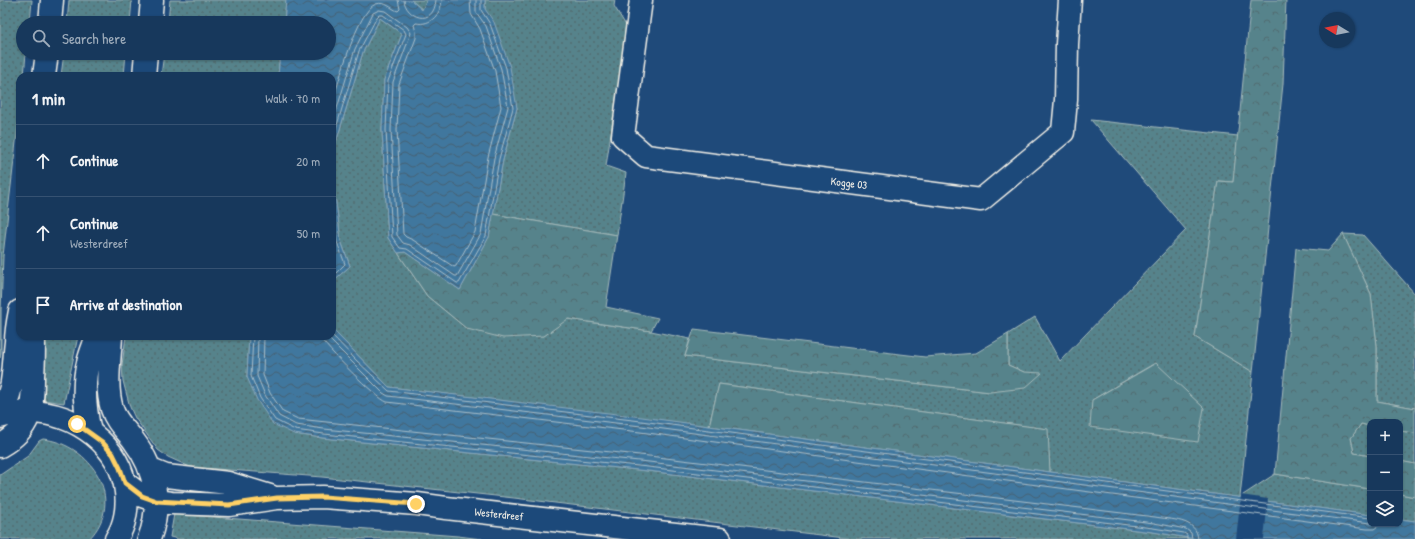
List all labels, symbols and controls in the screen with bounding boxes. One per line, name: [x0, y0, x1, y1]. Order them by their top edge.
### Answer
north arrow: [1319, 12, 1355, 48]
search box: [16, 16, 336, 60]
icon: search: [30, 27, 52, 49]
text: Search here: [62, 28, 126, 49]
text: 1 min: [32, 87, 65, 110]
text: Walk · 70 m: [265, 89, 320, 107]
icon: ahead: [32, 150, 54, 172]
text: Continue: [70, 150, 118, 171]
text: 20 m: [296, 152, 320, 170]
street label: Kogge 03: [830, 174, 868, 192]
text: Continue: [70, 213, 118, 234]
icon: ahead: [32, 222, 54, 244]
text: 50 m: [297, 224, 320, 242]
text: Westerdreef: [70, 234, 128, 252]
icon: arrive: [32, 294, 54, 316]
text: Arrive at destination: [70, 294, 182, 315]
route start: [68, 415, 86, 433]
map controls: [1367, 419, 1403, 527]
button: +: [1367, 419, 1403, 455]
button: −: [1367, 455, 1403, 491]
button: layers: [1367, 491, 1403, 527]
route end: [407, 495, 425, 513]
street label: Westerdreef: [474, 504, 524, 524]

